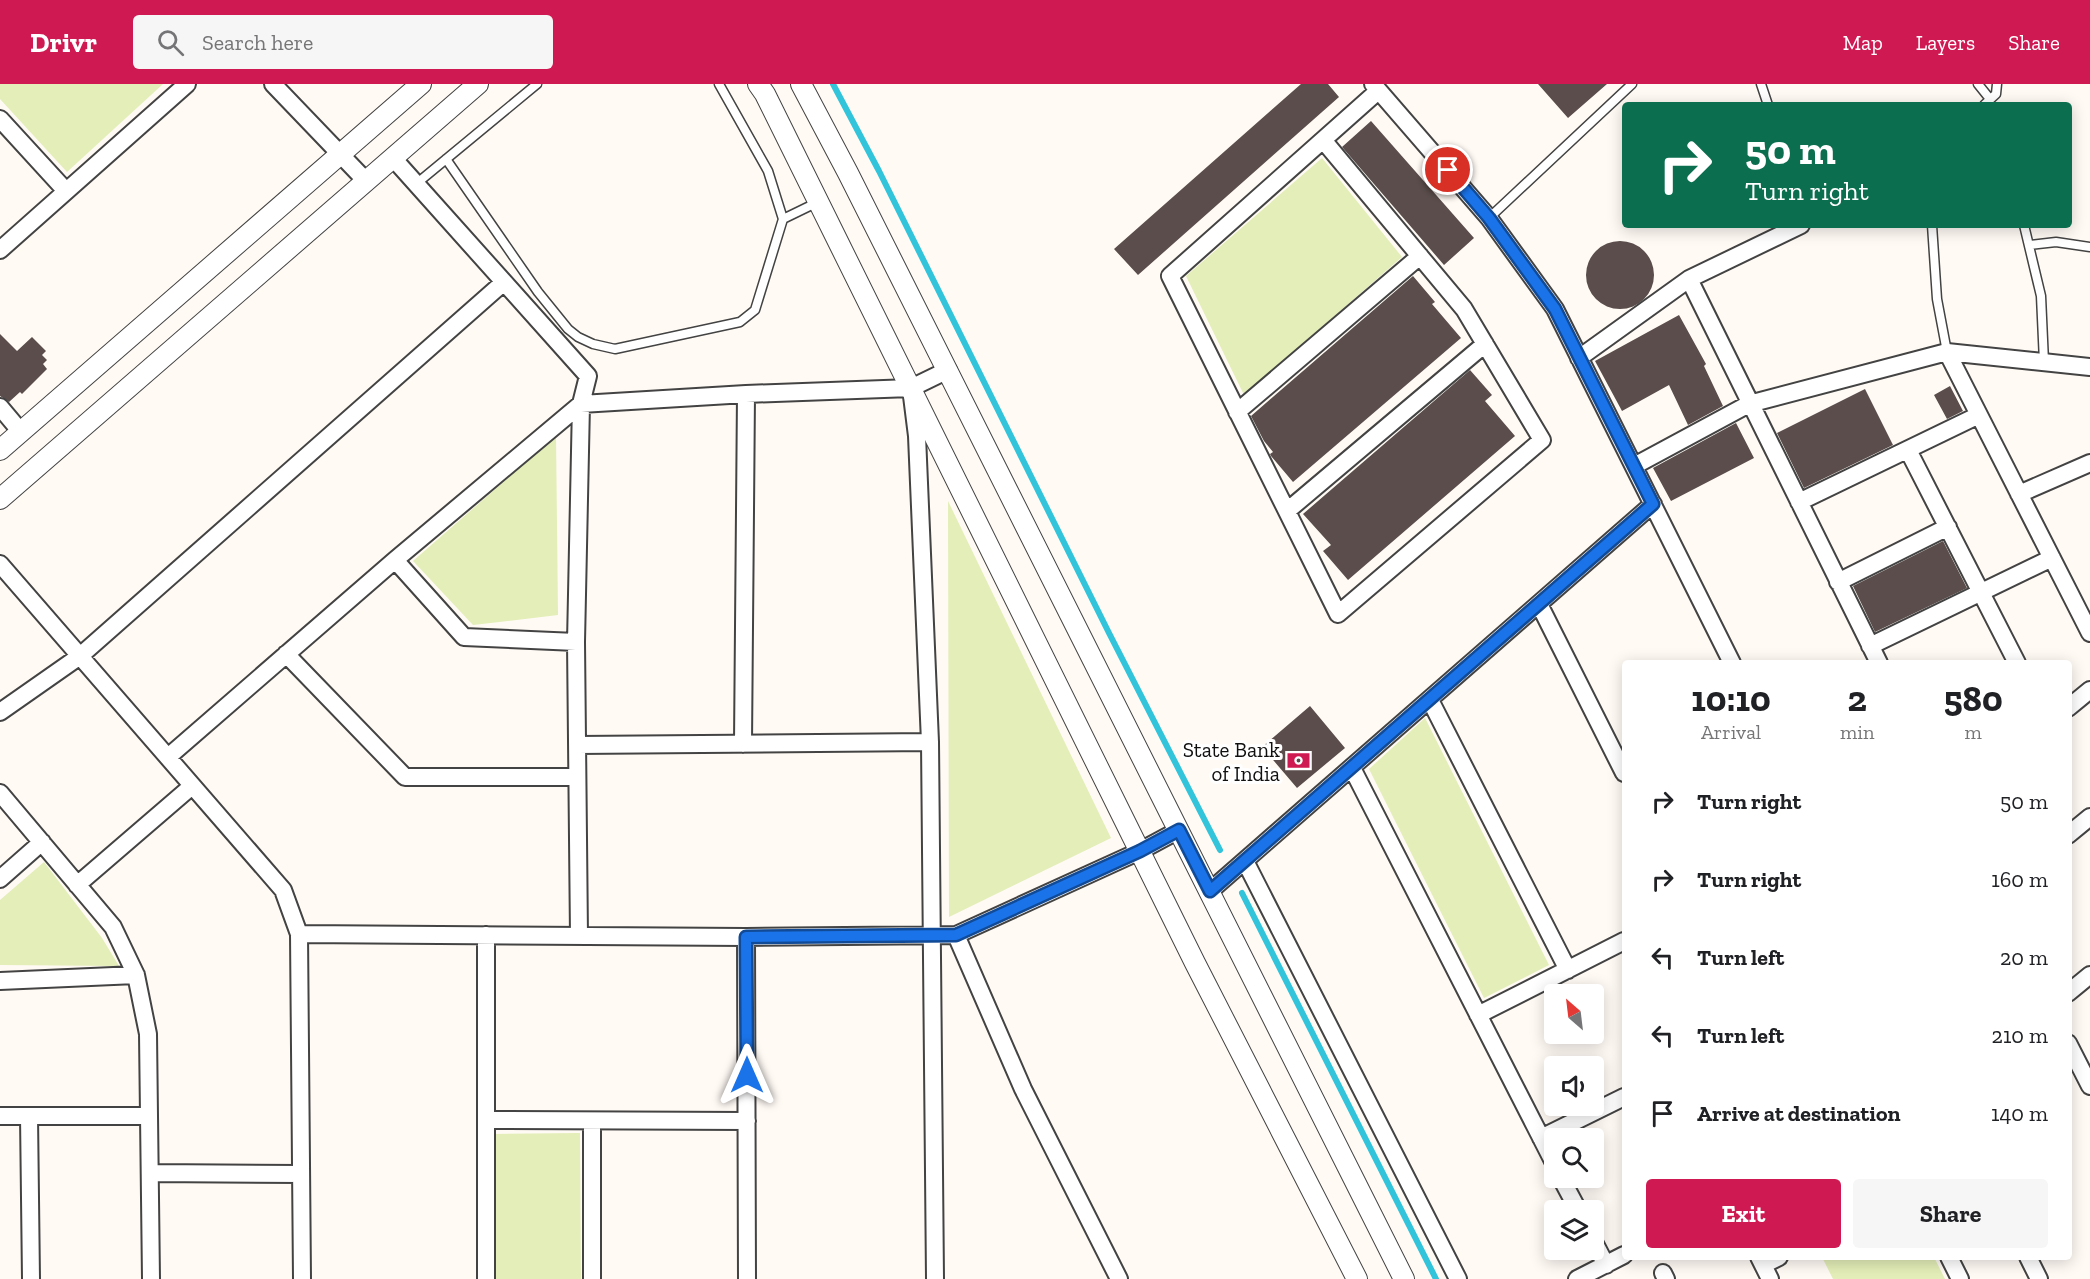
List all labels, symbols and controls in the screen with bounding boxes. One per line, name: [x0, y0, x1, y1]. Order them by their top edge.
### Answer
search box: [133, 15, 553, 69]
text: Drivr: [30, 26, 97, 59]
icon: search: [154, 26, 187, 59]
text: Search here: [202, 29, 313, 56]
text: Map: [1843, 30, 1883, 55]
text: Layers: [1916, 30, 1975, 55]
text: Share: [2008, 30, 2060, 55]
text: 50 m: [1745, 124, 1836, 175]
icon: right: [1646, 126, 1724, 204]
pin: [1422, 144, 1473, 195]
icon: arrive: [1431, 153, 1464, 186]
text: Turn right: [1745, 175, 1869, 207]
text: 10:10: [1691, 677, 1771, 720]
text: 2: [1848, 677, 1867, 720]
text: 580: [1944, 677, 2003, 720]
text: Arrival: [1701, 720, 1761, 744]
text: min: [1840, 720, 1874, 744]
text: m: [1965, 720, 1982, 744]
place label: State Bank of India: [1183, 737, 1280, 786]
bank icon: State Bank of India: [1285, 748, 1311, 774]
icon: right: [1646, 785, 1679, 818]
text: Turn right: [1697, 788, 1801, 815]
text: 50 m: [2000, 788, 2048, 815]
icon: right: [1646, 863, 1679, 896]
text: Turn right: [1697, 866, 1801, 893]
text: 160 m: [1991, 866, 2048, 893]
icon: left: [1646, 941, 1679, 974]
text: Turn left: [1697, 944, 1784, 971]
text: 20 m: [2000, 944, 2048, 971]
north arrow: [1544, 984, 1604, 1044]
map controls: [1544, 984, 1604, 1260]
icon: left: [1646, 1019, 1679, 1052]
text: Turn left: [1697, 1022, 1784, 1049]
text: 210 m: [1992, 1022, 2048, 1049]
position arrow: [715, 1043, 779, 1107]
button: sound: [1544, 1056, 1604, 1116]
icon: arrive: [1646, 1097, 1679, 1130]
text: Arrive at destination: [1697, 1100, 1900, 1127]
text: 140 m: [1991, 1100, 2048, 1127]
button: search: [1544, 1128, 1604, 1188]
button: Exit: [1646, 1179, 1841, 1248]
button: Share: [1853, 1179, 2048, 1248]
button: layers: [1544, 1200, 1604, 1260]

